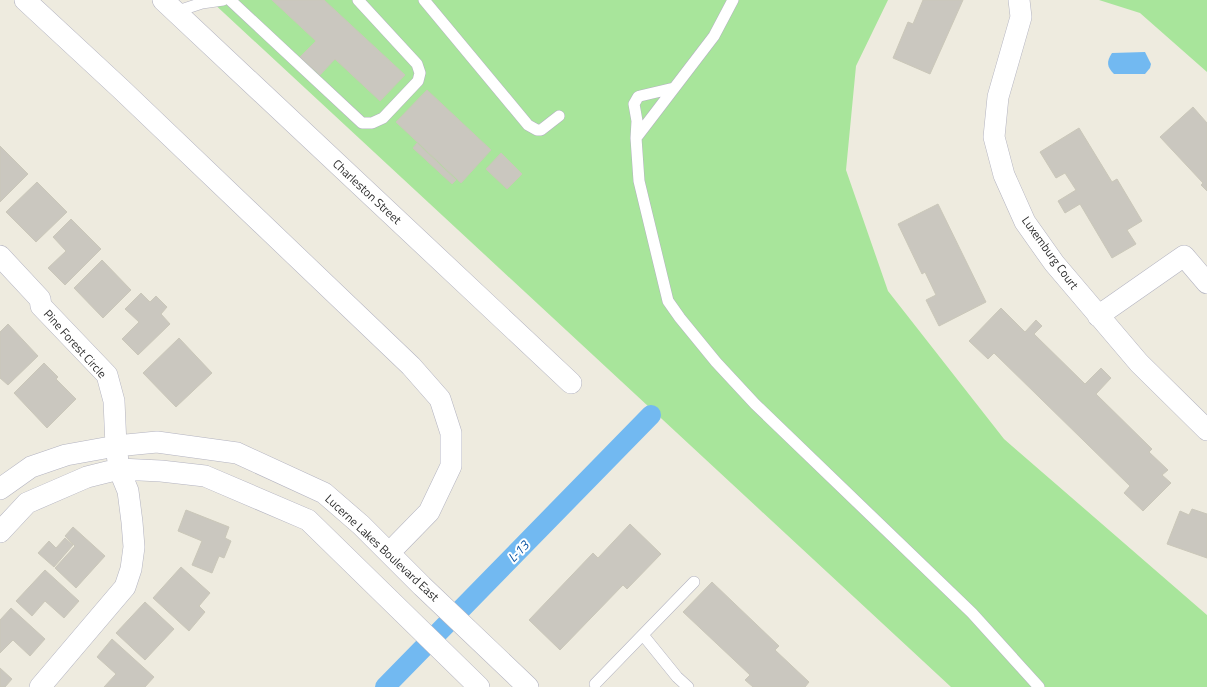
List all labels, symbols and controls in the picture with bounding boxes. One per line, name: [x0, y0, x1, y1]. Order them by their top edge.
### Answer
street label: Charleston Street: [329, 155, 407, 229]
street label: Luxemburg Court: [1017, 212, 1084, 294]
street label: Pine Forest Circle: [39, 305, 112, 382]
street label: Lucerne Lakes Boulevard East: [321, 489, 444, 606]
water label: L-13: [503, 535, 534, 566]

